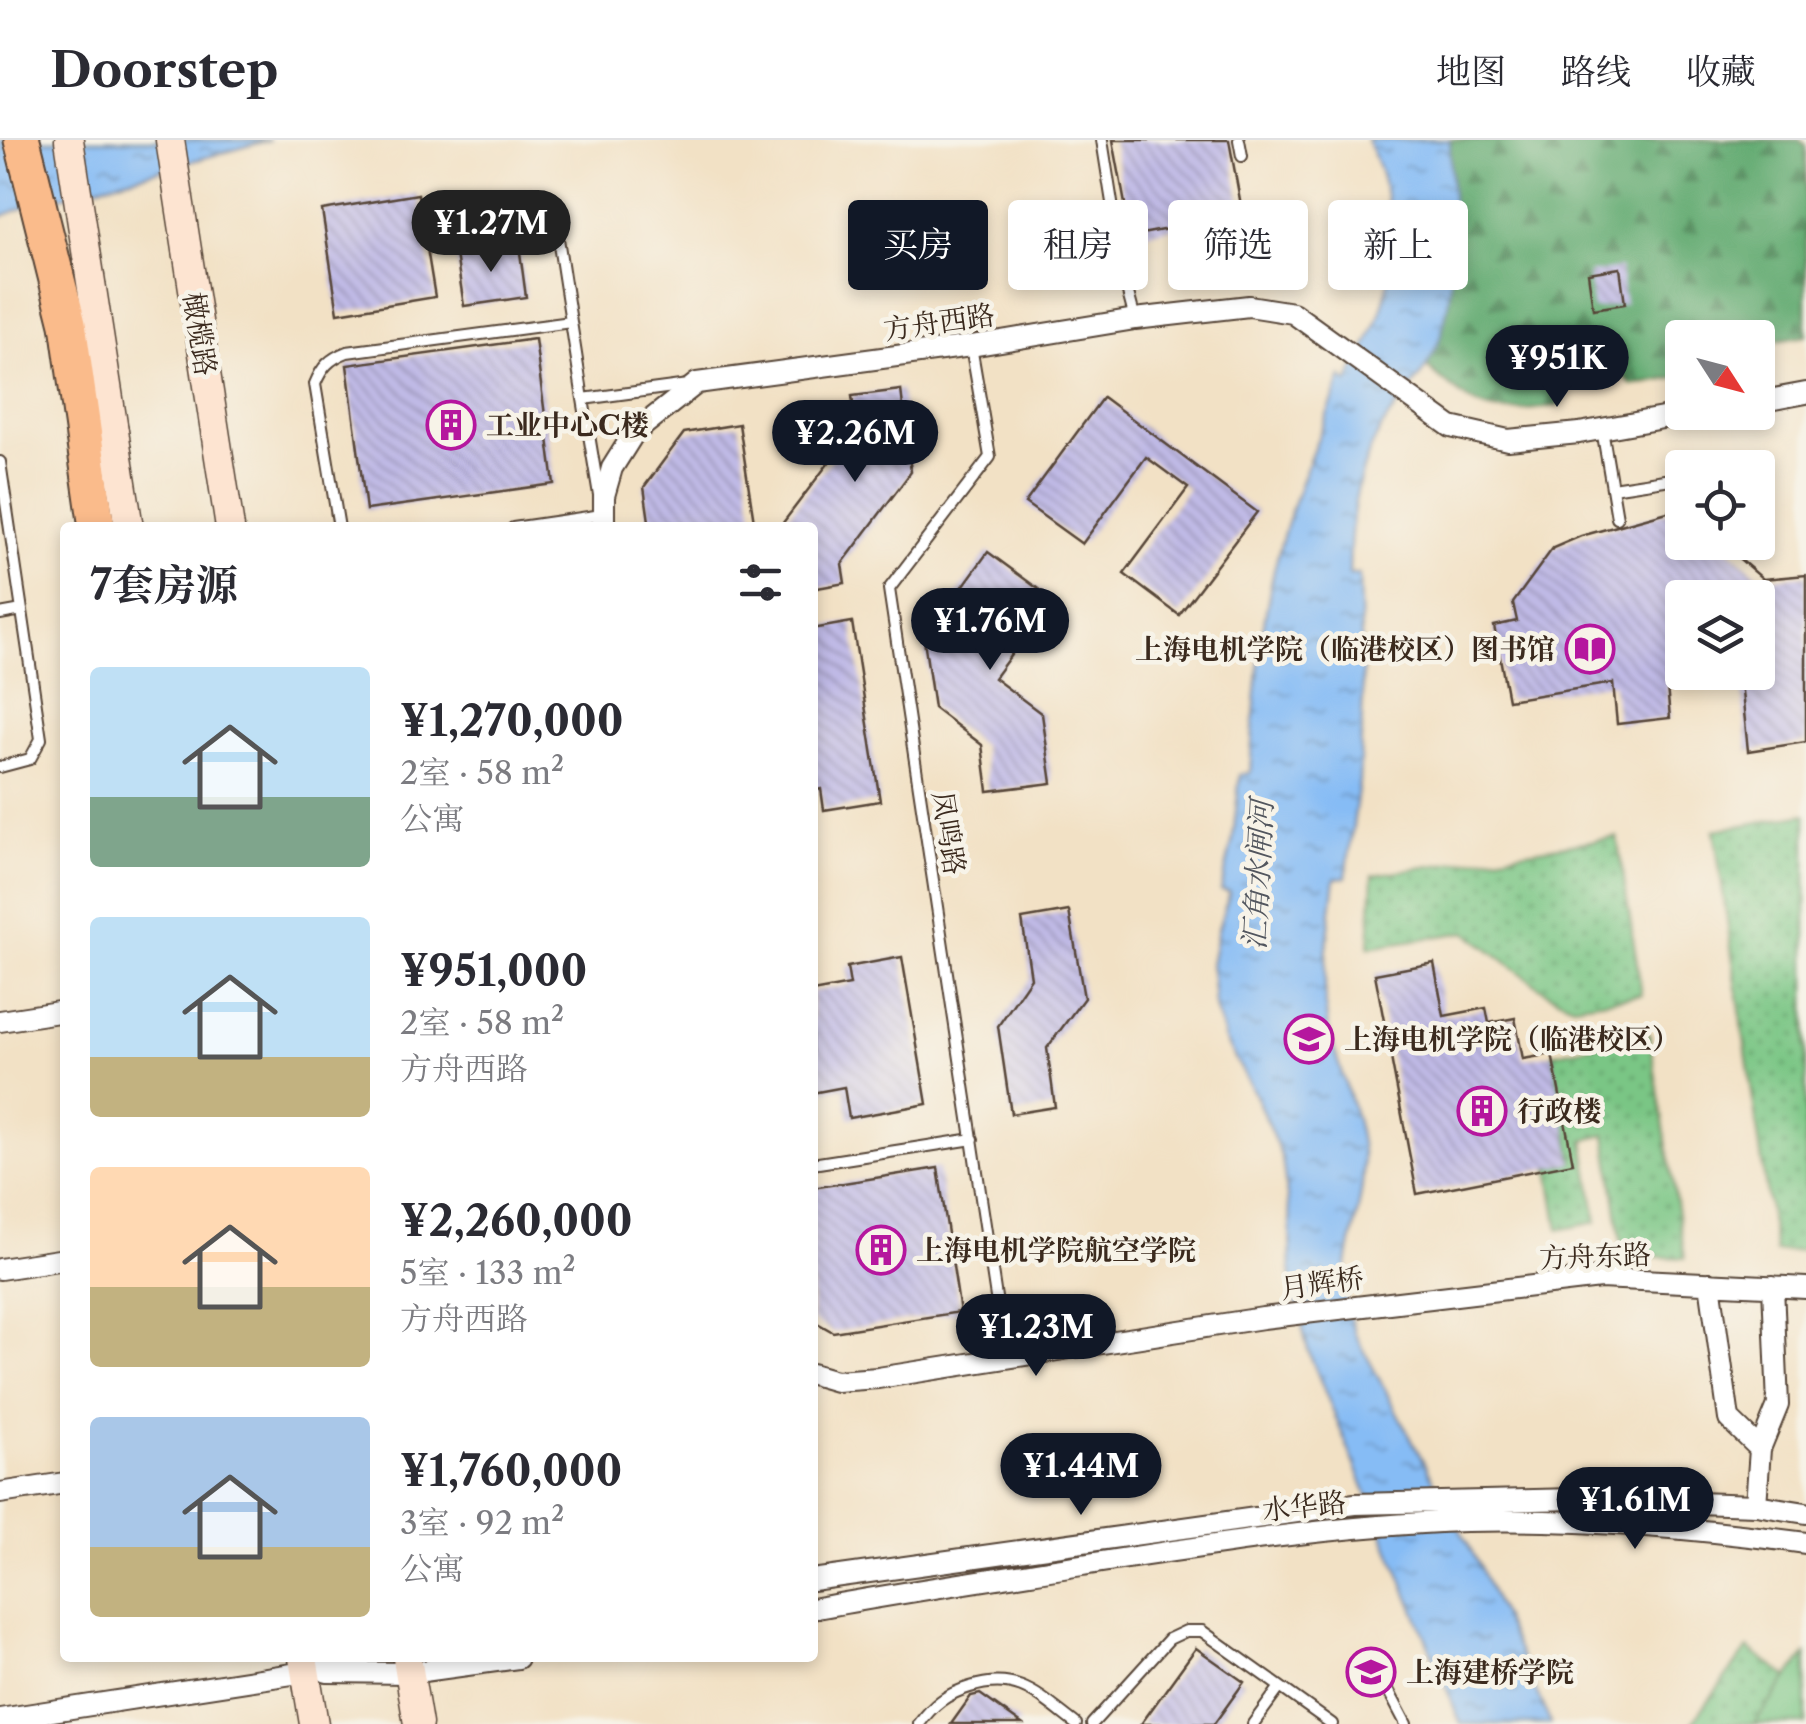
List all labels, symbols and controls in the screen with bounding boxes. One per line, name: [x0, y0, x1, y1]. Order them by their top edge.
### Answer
text: Doorstep: [50, 40, 278, 99]
text: 地图: [1436, 50, 1506, 93]
text: 路线: [1561, 50, 1631, 93]
text: 收藏: [1686, 50, 1756, 93]
pin: ¥1.27M: [410, 190, 572, 275]
chip: 买房: [848, 200, 988, 290]
chip: 租房: [1008, 200, 1148, 290]
chip: 筛选: [1168, 200, 1308, 290]
chip: 新上: [1328, 200, 1468, 290]
text: ¥1.27M: [434, 203, 548, 242]
street label: 橄榄路: [177, 290, 223, 378]
street label: 方舟西路: [881, 297, 997, 347]
north arrow: [1665, 320, 1775, 430]
map controls: [1665, 320, 1775, 690]
pin: ¥951K: [1487, 325, 1627, 410]
text: ¥951K: [1508, 338, 1606, 377]
building icon: 工业中心C楼: [425, 399, 477, 451]
pin: ¥2.26M: [774, 400, 936, 485]
place label: 工业中心C楼: [486, 408, 649, 442]
text: ¥2.26M: [794, 413, 916, 452]
button: locate: [1665, 450, 1775, 560]
icon: filters: [733, 555, 788, 610]
text: 7套房源: [90, 559, 238, 611]
button: layers: [1665, 580, 1775, 690]
pin: ¥1.76M: [909, 588, 1071, 673]
text: ¥1.76M: [933, 601, 1047, 640]
library icon: 上海电机学院（临港校区）图书馆: [1564, 623, 1616, 675]
place label: 上海电机学院（临港校区）图书馆: [1135, 632, 1555, 666]
text: ¥1,270,000: [400, 695, 623, 747]
icon: home: [170, 707, 290, 827]
text: 2室 · 58 m²: [400, 753, 564, 792]
street label: 凤鸣路: [926, 789, 972, 877]
water label: 汇角水闸河: [1236, 794, 1281, 951]
text: 公寓: [400, 799, 464, 838]
text: ¥951,000: [400, 945, 587, 997]
icon: home: [170, 957, 290, 1077]
text: 2室 · 58 m²: [400, 1003, 564, 1042]
school or university icon: 上海电机学院（临港校区）: [1283, 1013, 1335, 1065]
place label: 上海电机学院（临港校区）: [1344, 1022, 1680, 1056]
text: 方舟西路: [400, 1049, 528, 1088]
building icon: 行政楼: [1456, 1085, 1508, 1137]
place label: 行政楼: [1517, 1094, 1601, 1128]
text: ¥2,260,000: [400, 1195, 633, 1247]
icon: home: [170, 1207, 290, 1327]
building icon: 上海电机学院航空学院: [855, 1224, 907, 1276]
place label: 上海电机学院航空学院: [916, 1233, 1196, 1267]
street label: 方舟东路: [1538, 1237, 1652, 1275]
text: 5室 · 133 m²: [400, 1253, 576, 1292]
street label: 月辉桥: [1278, 1260, 1366, 1306]
pin: ¥1.23M: [955, 1294, 1117, 1379]
text: 方舟西路: [400, 1299, 528, 1338]
text: ¥1.23M: [978, 1307, 1094, 1346]
pin: ¥1.44M: [1000, 1433, 1162, 1518]
text: ¥1,760,000: [400, 1445, 622, 1497]
text: ¥1.44M: [1022, 1446, 1140, 1485]
icon: home: [170, 1457, 290, 1577]
pin: ¥1.61M: [1554, 1467, 1716, 1552]
text: ¥1.61M: [1579, 1480, 1691, 1519]
street label: 水华路: [1260, 1485, 1348, 1527]
text: 3室 · 92 m²: [400, 1503, 564, 1542]
text: 公寓: [400, 1549, 464, 1588]
school or university icon: 上海建桥学院: [1345, 1646, 1397, 1698]
place label: 上海建桥学院: [1406, 1655, 1574, 1689]

